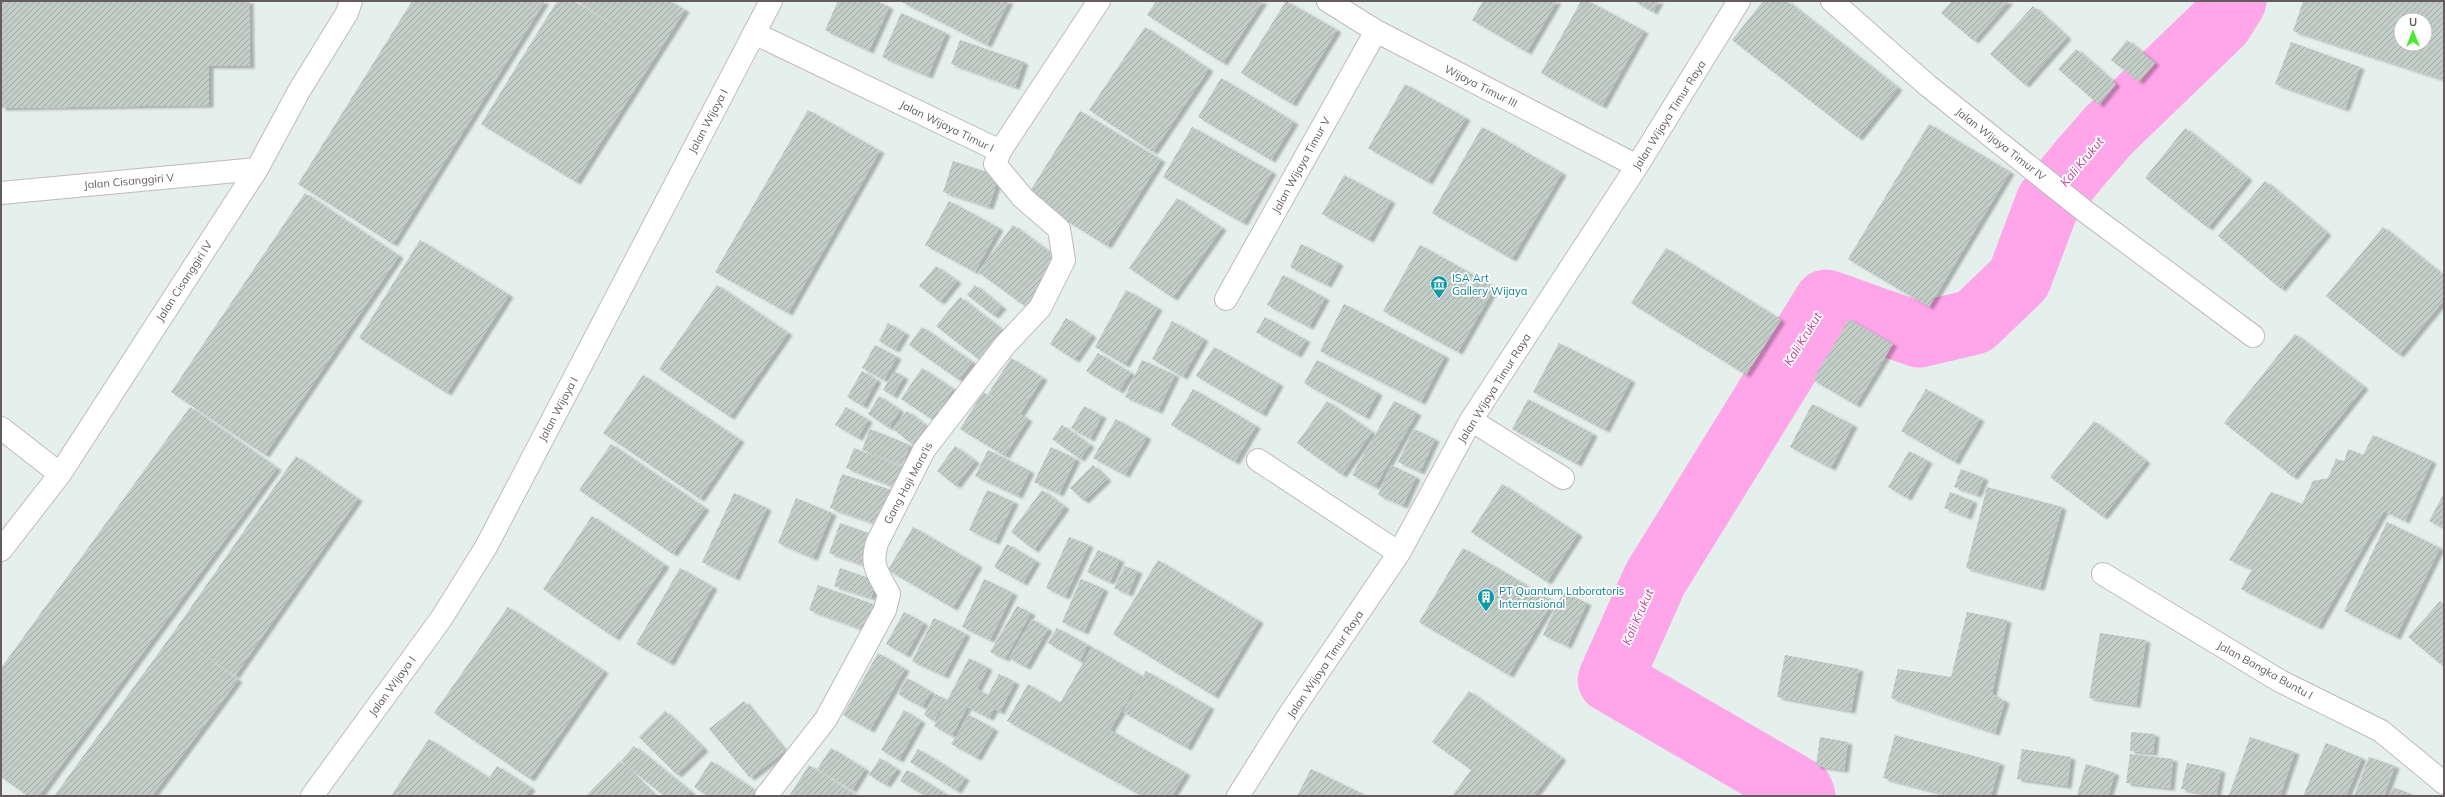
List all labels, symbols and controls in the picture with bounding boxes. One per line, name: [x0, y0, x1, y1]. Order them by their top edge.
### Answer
north arrow: [2393, 12, 2433, 52]
text: U: [2409, 15, 2417, 29]
street label: Jalan Wijaya Timur Raya: [1630, 58, 1708, 172]
street label: Wijaya Timur III: [1442, 62, 1520, 110]
street label: Jalan Wijaya I: [685, 86, 731, 156]
street label: Jalan Wijaya Timur I: [898, 97, 996, 155]
street label: Jalan Wijaya Timur IV: [1953, 104, 2049, 184]
street label: Jalan Wijaya Timur V: [1269, 114, 1333, 216]
water label: Kali Krukut: [2057, 133, 2107, 189]
street label: Jalan Cisanggiri V: [83, 170, 175, 192]
street label: Jalan Cisanggiri IV: [153, 238, 215, 324]
place label: ISA Art Gallery Wijaya: [1452, 271, 1527, 298]
museum icon: ISA Art Gallery Wijaya: [1429, 274, 1449, 299]
water label: Kali Krukut: [1780, 309, 1825, 368]
street label: Jalan Wijaya Timur Raya: [1455, 331, 1533, 445]
street label: Jalan Wijaya I: [535, 374, 581, 444]
street label: Gang Haji Mara'is: [881, 440, 935, 526]
place label: PT Quantum Laboratoris Internasional: [1499, 584, 1624, 611]
water label: Kali Krukut: [1619, 586, 1657, 647]
building icon: PT Quantum Laboratoris Internasional: [1476, 587, 1496, 612]
street label: Jalan Wijaya Timur Raya: [1284, 608, 1366, 720]
street label: Jalan Bangka Buntu I: [2215, 638, 2315, 702]
street label: Jalan Wijaya I: [366, 653, 418, 719]

